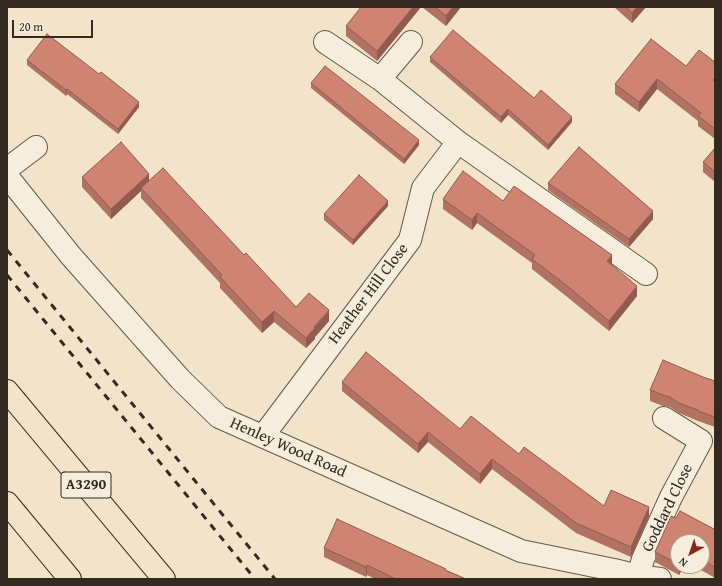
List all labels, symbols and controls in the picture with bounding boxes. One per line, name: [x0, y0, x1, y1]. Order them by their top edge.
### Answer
scale bar: [14, 12, 95, 38]
text: 20 m: [19, 18, 43, 35]
street label: Heather Hill Close: [325, 240, 413, 348]
street label: Henley Wood Road: [227, 414, 349, 482]
street label: Goddard Close: [638, 461, 698, 555]
road number: A3290: [61, 472, 111, 498]
north arrow: [670, 534, 710, 574]
text: N: [675, 554, 691, 571]

